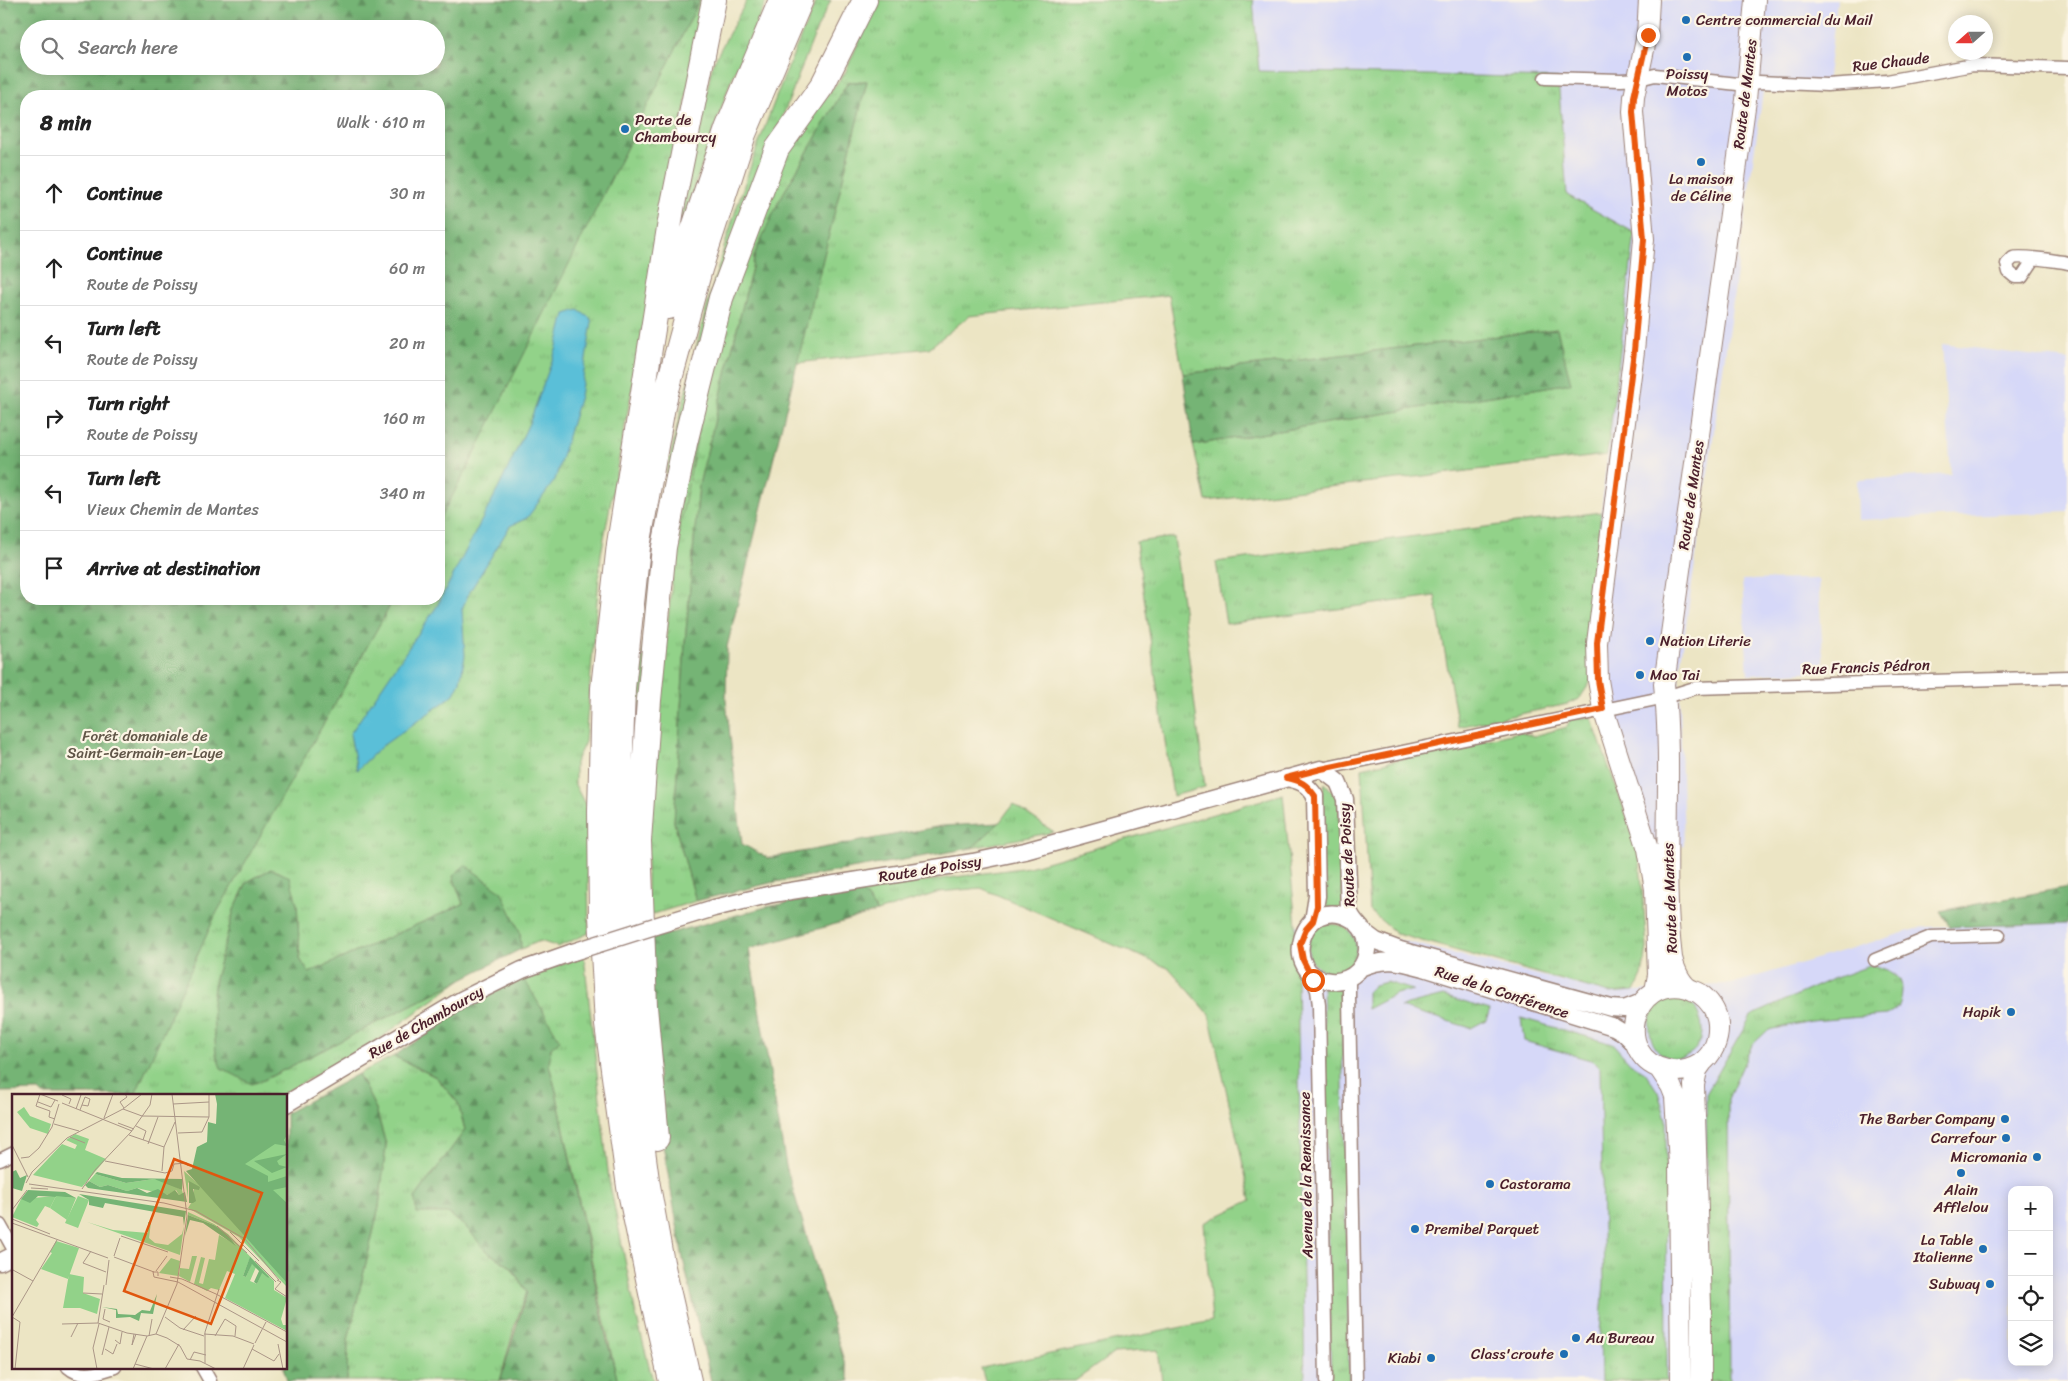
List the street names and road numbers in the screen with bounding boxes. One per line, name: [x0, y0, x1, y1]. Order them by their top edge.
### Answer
street label: Route de Mantes: [1725, 37, 1765, 150]
street label: Rue Chaude: [1851, 44, 1931, 80]
street label: Route de Mantes: [1670, 438, 1712, 552]
street label: Rue Francis Pédron: [1802, 652, 1930, 682]
street label: Route de Poissy: [1331, 802, 1363, 907]
street label: Route de Mantes: [1655, 842, 1685, 954]
street label: Route de Poissy: [877, 848, 983, 890]
street label: Rue de la Conférence: [1432, 958, 1573, 1026]
street label: Rue de Chambourcy: [363, 978, 489, 1066]
street label: Avenue de la Renaissance: [1292, 1091, 1320, 1260]

